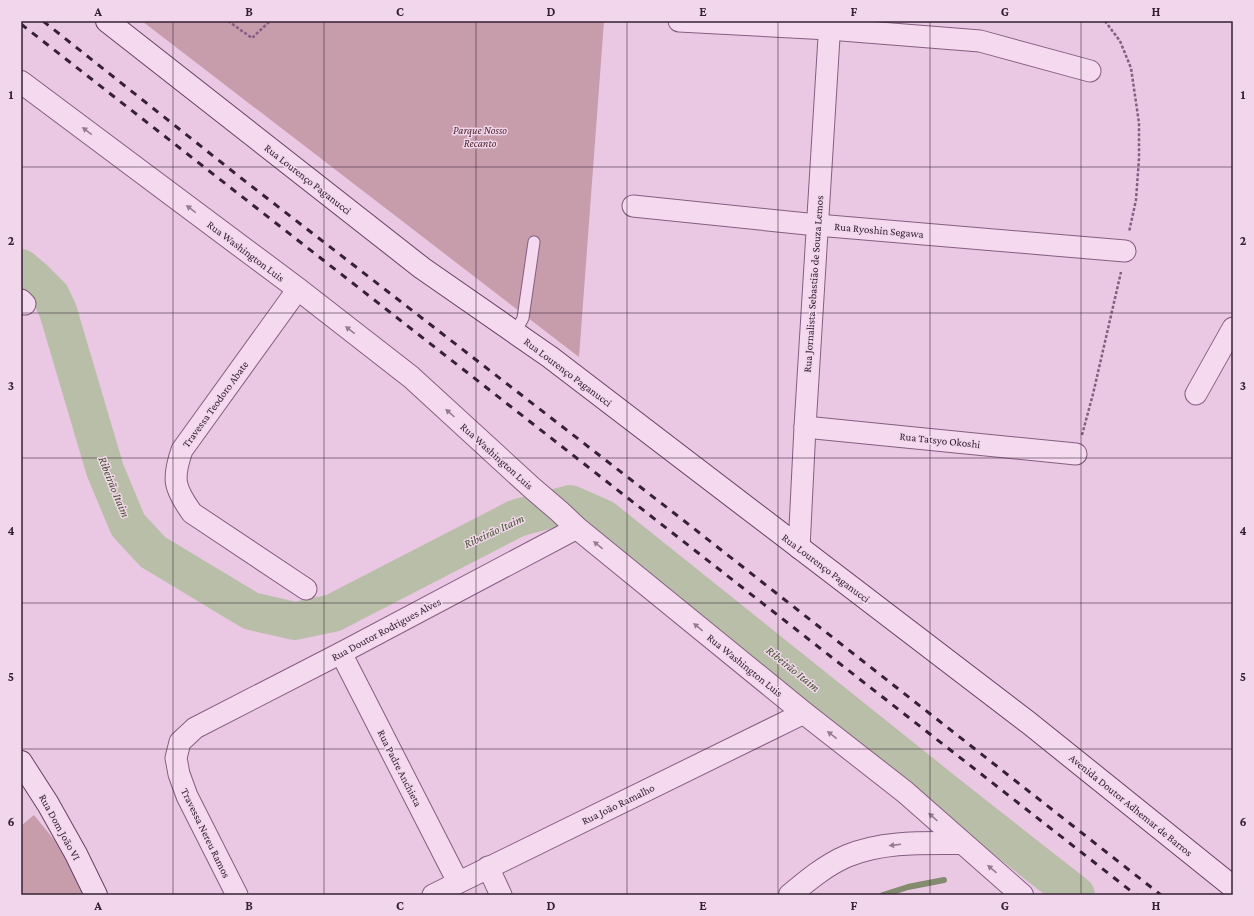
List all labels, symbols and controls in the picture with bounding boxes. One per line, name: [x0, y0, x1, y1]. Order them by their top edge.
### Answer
text: A: [93, 4, 102, 19]
text: B: [245, 4, 253, 19]
text: C: [396, 4, 404, 19]
text: D: [547, 4, 556, 19]
text: E: [699, 4, 707, 19]
text: F: [851, 4, 858, 19]
text: G: [1001, 4, 1009, 19]
text: H: [1152, 4, 1161, 19]
text: 1: [9, 87, 14, 102]
text: 1: [1241, 87, 1246, 102]
park label: Parque Nosso Recanto: [453, 124, 507, 149]
one-way arrow: [81, 127, 92, 136]
street label: Rua Lourenço Paganucci: [262, 141, 354, 217]
street label: Rua Jornalista Sebastião de Souza Lemos: [801, 195, 826, 373]
one-way arrow: [186, 206, 196, 214]
street label: Rua Washington Luis: [204, 218, 287, 285]
street label: Rua Ryoshin Segawa: [834, 220, 924, 241]
text: 2: [8, 233, 15, 248]
text: 2: [1240, 233, 1247, 248]
one-way arrow: [345, 326, 356, 335]
street label: Rua Lourenço Paganucci: [521, 335, 614, 410]
street label: Travessa Teodoro Abate: [180, 358, 250, 450]
text: 3: [8, 378, 14, 393]
text: 3: [1240, 378, 1246, 393]
one-way arrow: [445, 409, 455, 418]
street label: Rua Washington Luis: [458, 420, 536, 492]
street label: Rua Tatsyo Okoshi: [899, 430, 981, 451]
water label: Ribeirão Itaim: [95, 454, 133, 520]
water label: Ribeirão Itaim: [462, 511, 526, 551]
text: 4: [7, 523, 15, 538]
text: 4: [1239, 523, 1247, 538]
street label: Rua Lourenço Paganucci: [779, 531, 872, 606]
one-way arrow: [592, 540, 603, 549]
street label: Rua Doutor Rodrigues Alves: [329, 595, 443, 664]
one-way arrow: [693, 623, 704, 631]
street label: Rua Washington Luis: [704, 631, 785, 700]
water label: Ribeirão Itaim: [763, 643, 823, 695]
text: 5: [8, 669, 14, 684]
text: 5: [1240, 669, 1246, 684]
street label: Rua Padre Anchieta: [375, 728, 425, 808]
one-way arrow: [827, 731, 838, 740]
street label: Avenida Doutor Adhemar de Barros: [1067, 752, 1195, 858]
street label: Rua João Ramalho: [580, 781, 657, 828]
street label: Travessa Nereu Ramos: [179, 786, 233, 880]
street label: Rua Dom João VI: [36, 792, 83, 863]
one-way arrow: [928, 813, 938, 822]
text: 6: [7, 814, 15, 829]
text: 6: [1239, 814, 1247, 829]
one-way arrow: [889, 842, 901, 848]
one-way arrow: [987, 865, 998, 874]
text: A: [93, 898, 102, 913]
text: B: [245, 898, 253, 913]
text: C: [396, 898, 404, 913]
text: D: [547, 898, 556, 913]
text: E: [699, 898, 707, 913]
text: F: [851, 898, 858, 913]
text: G: [1001, 898, 1009, 913]
text: H: [1152, 898, 1161, 913]

